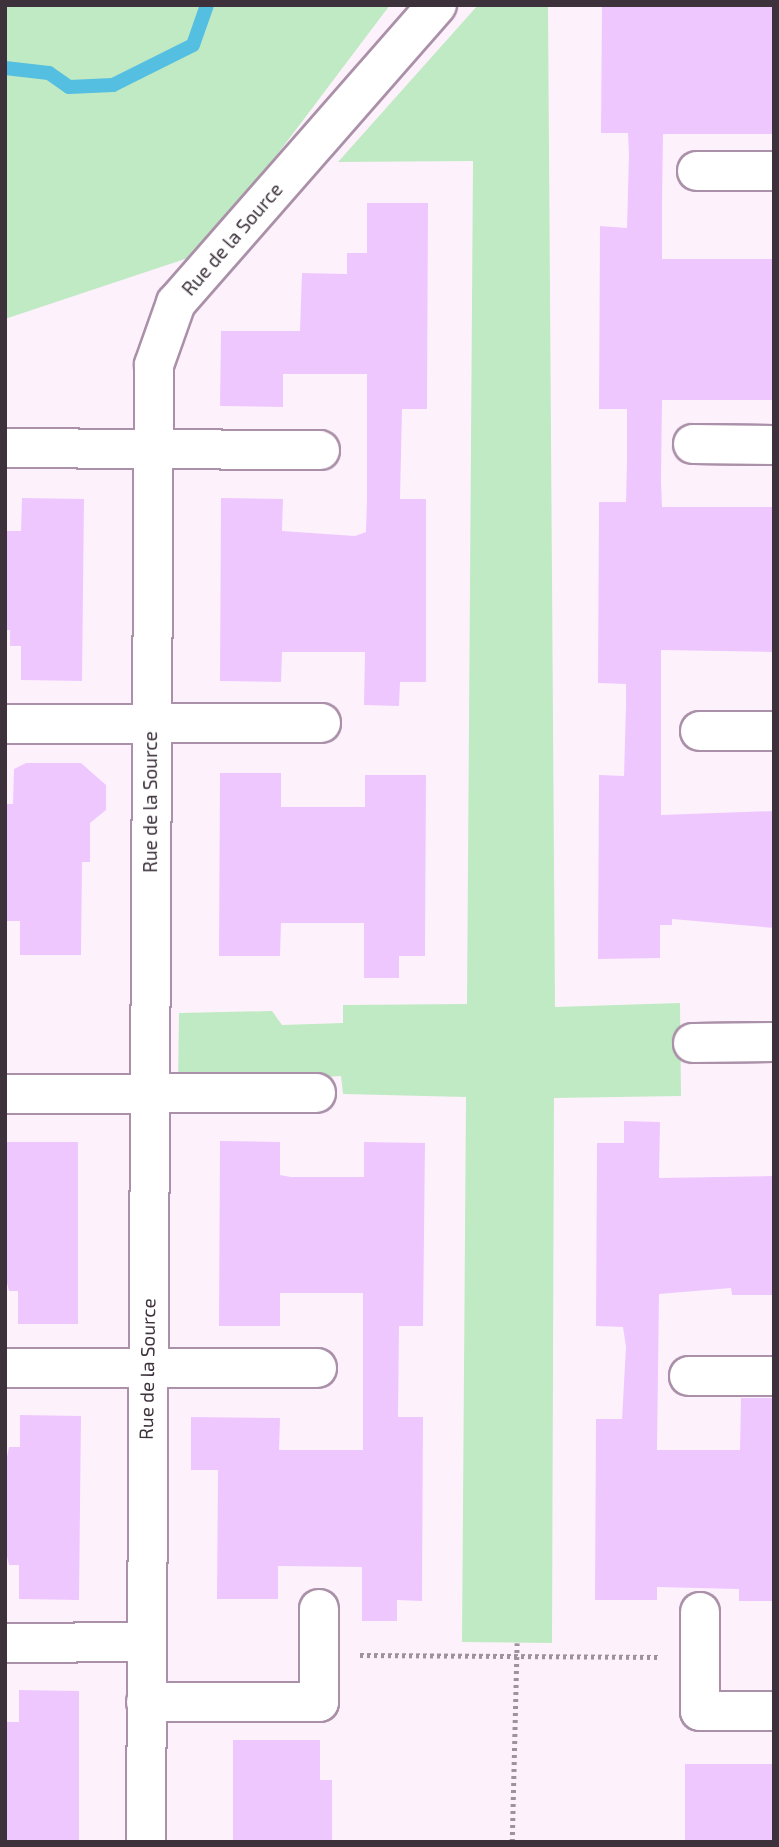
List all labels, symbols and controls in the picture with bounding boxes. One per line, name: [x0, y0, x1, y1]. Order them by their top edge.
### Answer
street label: Rue de la Source: [177, 178, 287, 300]
street label: Rue de la Source: [139, 731, 161, 873]
street label: Rue de la Source: [134, 1298, 160, 1440]

